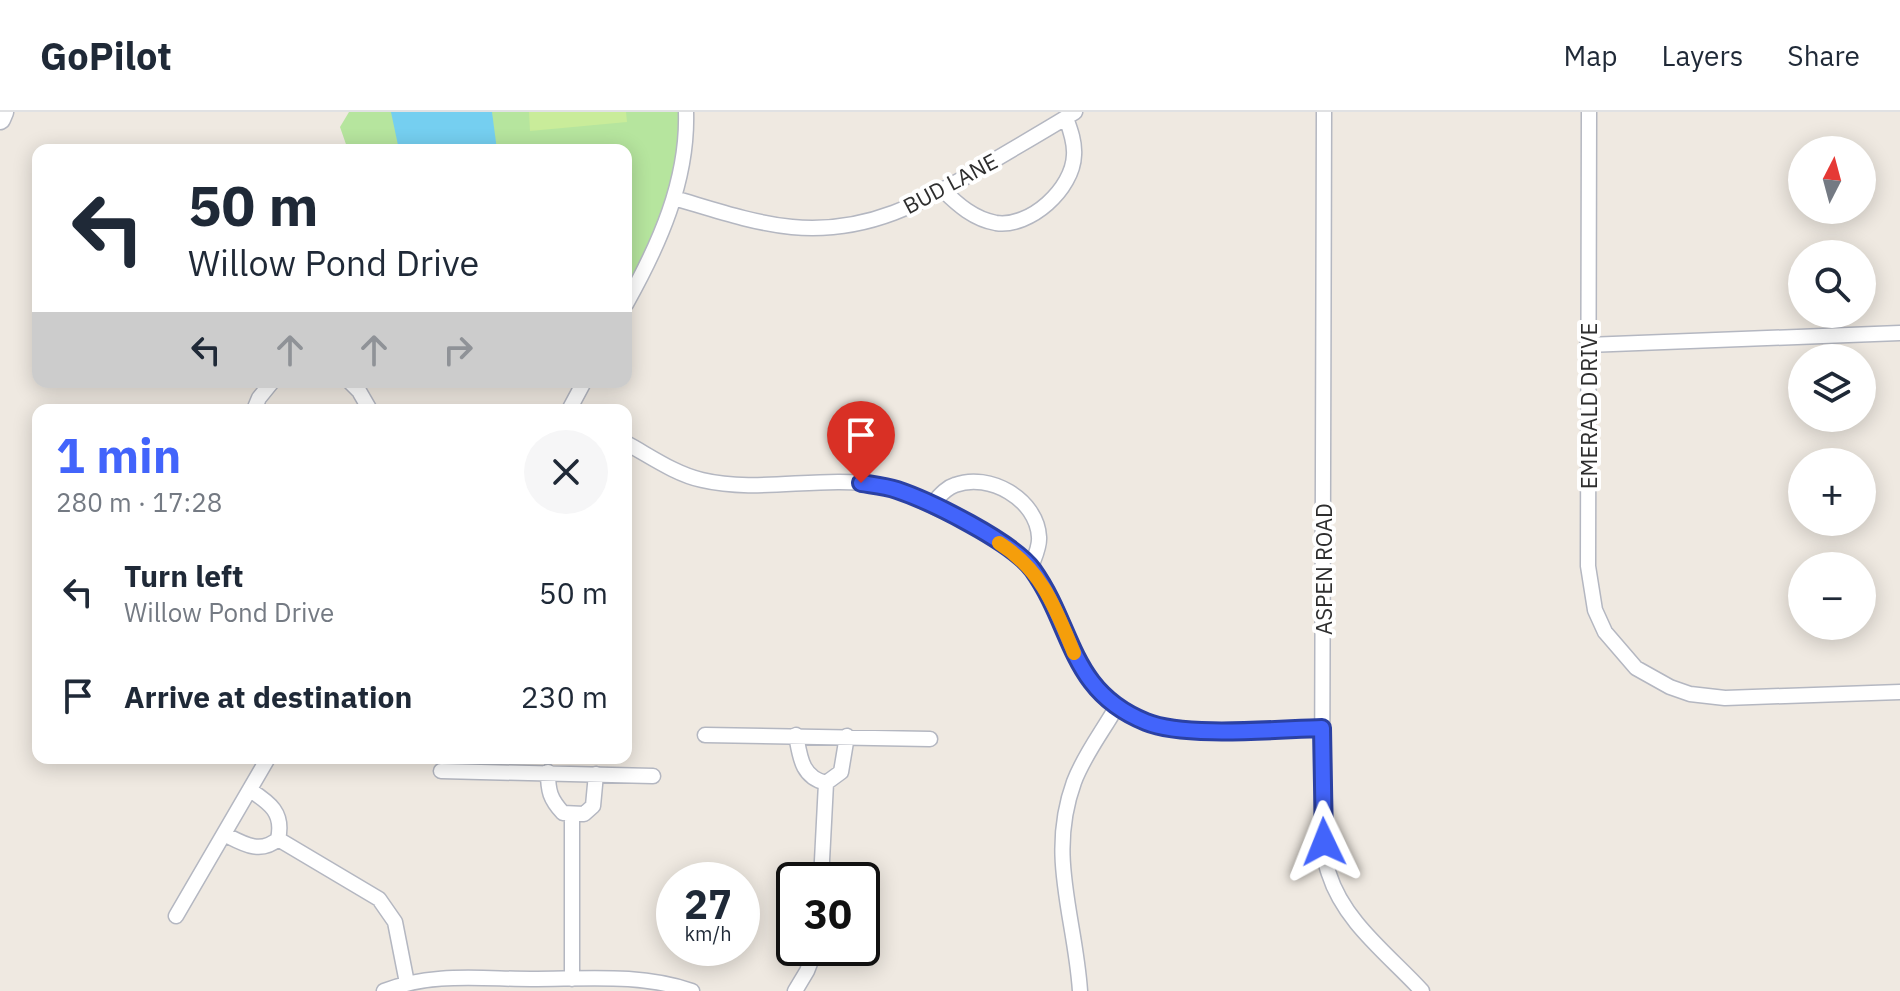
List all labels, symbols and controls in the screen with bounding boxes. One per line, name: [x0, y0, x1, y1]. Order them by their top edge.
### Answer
text: GoPilot: [40, 31, 172, 80]
text: Map: [1563, 37, 1617, 74]
text: Layers: [1661, 37, 1743, 74]
text: Share: [1787, 37, 1860, 74]
north arrow: [1788, 136, 1876, 224]
map controls: [1788, 136, 1876, 640]
street label: BUD LANE: [898, 146, 1002, 220]
text: 50 m: [188, 169, 318, 241]
icon: left: [56, 176, 160, 280]
text: Willow Pond Drive: [188, 239, 479, 286]
button: search: [1788, 240, 1876, 328]
street label: EMERALD DRIVE: [1574, 323, 1603, 489]
icon: left: [184, 328, 228, 372]
icon: ahead: [268, 328, 312, 372]
icon: ahead: [352, 328, 396, 372]
icon: right: [436, 328, 480, 372]
button: layers: [1788, 344, 1876, 432]
pin: [827, 401, 895, 483]
icon: arrive: [839, 413, 883, 457]
text: 1 min: [56, 424, 181, 486]
button: close: [524, 430, 608, 514]
button: +: [1788, 448, 1876, 536]
text: 280 m · 17:28: [56, 485, 222, 519]
street label: ASPEN ROAD: [1309, 503, 1338, 635]
button: −: [1788, 552, 1876, 640]
text: Turn left: [124, 556, 243, 595]
icon: left: [56, 570, 100, 614]
text: 50 m: [539, 573, 608, 612]
text: Willow Pond Drive: [124, 595, 334, 629]
icon: arrive: [56, 674, 100, 718]
text: Arrive at destination: [124, 677, 412, 716]
text: 230 m: [521, 677, 608, 716]
position arrow: [1282, 800, 1366, 884]
speed limit sign: 30: [776, 862, 880, 966]
text: 27: [684, 878, 732, 930]
text: km/h: [684, 920, 732, 947]

